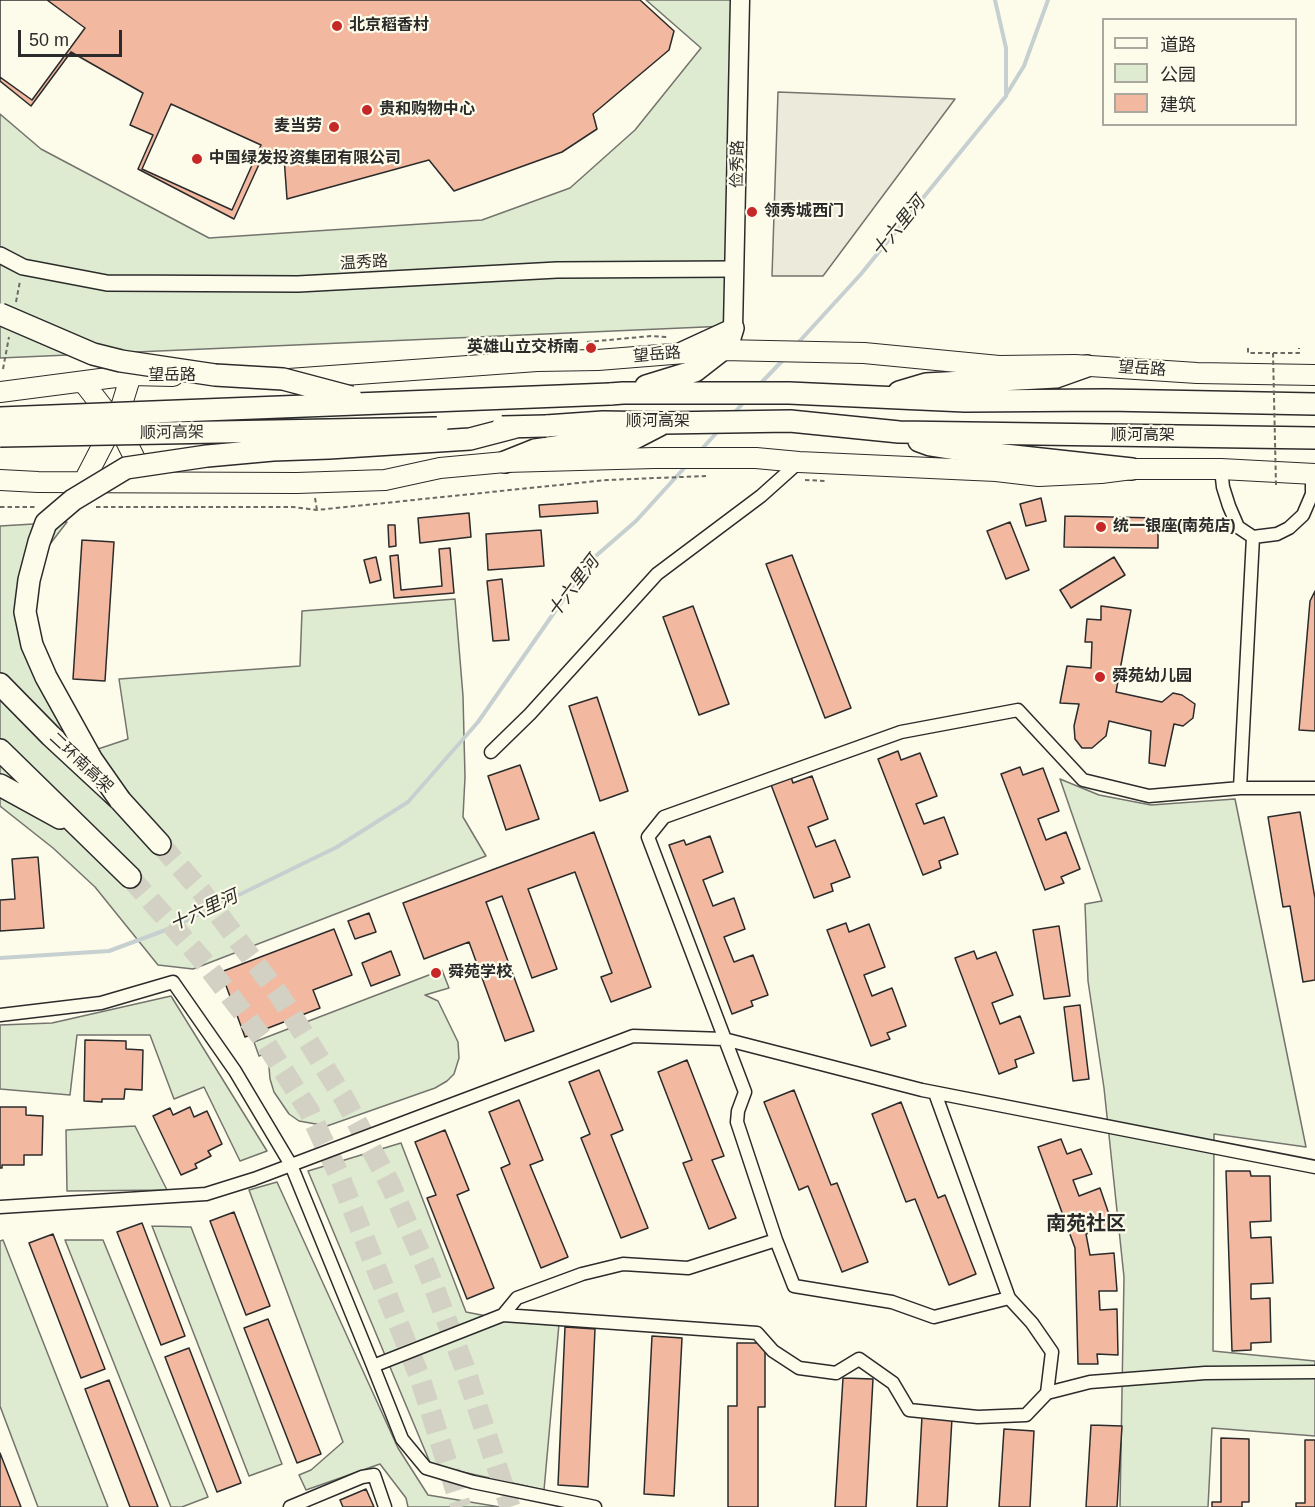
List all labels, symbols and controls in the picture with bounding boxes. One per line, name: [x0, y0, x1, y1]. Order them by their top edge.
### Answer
place label: 北京稻香村: [349, 16, 429, 36]
scale bar: [21, 18, 124, 56]
legend: [1102, 18, 1297, 126]
marker: 北京稻香村: [330, 19, 344, 33]
text: 50 m: [29, 30, 69, 50]
text: 道路: [1160, 35, 1196, 55]
text: 公园: [1160, 65, 1196, 85]
text: 建筑: [1160, 95, 1196, 115]
place label: 贵和购物中心: [379, 100, 475, 120]
marker: 贵和购物中心: [360, 103, 374, 117]
place label: 麦当劳: [274, 117, 322, 137]
marker: 麦当劳: [327, 120, 341, 134]
street label: 俭秀路: [728, 140, 748, 188]
place label: 中国绿发投资集团有限公司: [209, 149, 401, 169]
marker: 中国绿发投资集团有限公司: [190, 152, 204, 166]
water label: 十六里河: [868, 192, 930, 262]
place label: 领秀城西门: [764, 202, 844, 222]
marker: 领秀城西门: [745, 205, 759, 219]
street label: 温秀路: [340, 252, 388, 274]
place label: 英雄山立交桥南: [467, 338, 579, 358]
marker: 英雄山立交桥南: [584, 341, 598, 355]
street label: 望岳路: [632, 343, 682, 367]
street label: 望岳路: [1117, 358, 1167, 380]
street label: 望岳路: [148, 366, 196, 386]
street label: 顺河高架: [626, 412, 690, 432]
street label: 顺河高架: [140, 423, 204, 443]
street label: 顺河高架: [1111, 426, 1175, 446]
place label: 统一银座(南苑店): [1113, 517, 1236, 537]
marker: 统一银座(南苑店): [1094, 520, 1108, 534]
water label: 十六里河: [544, 552, 604, 622]
place label: 舜苑幼儿园: [1112, 667, 1192, 687]
marker: 舜苑幼儿园: [1093, 670, 1107, 684]
street label: 二环南高架: [45, 729, 117, 797]
water label: 十六里河: [167, 886, 241, 936]
place label: 舜苑学校: [448, 963, 512, 983]
marker: 舜苑学校: [429, 966, 443, 980]
district label: 南苑社区: [1046, 1212, 1126, 1236]

